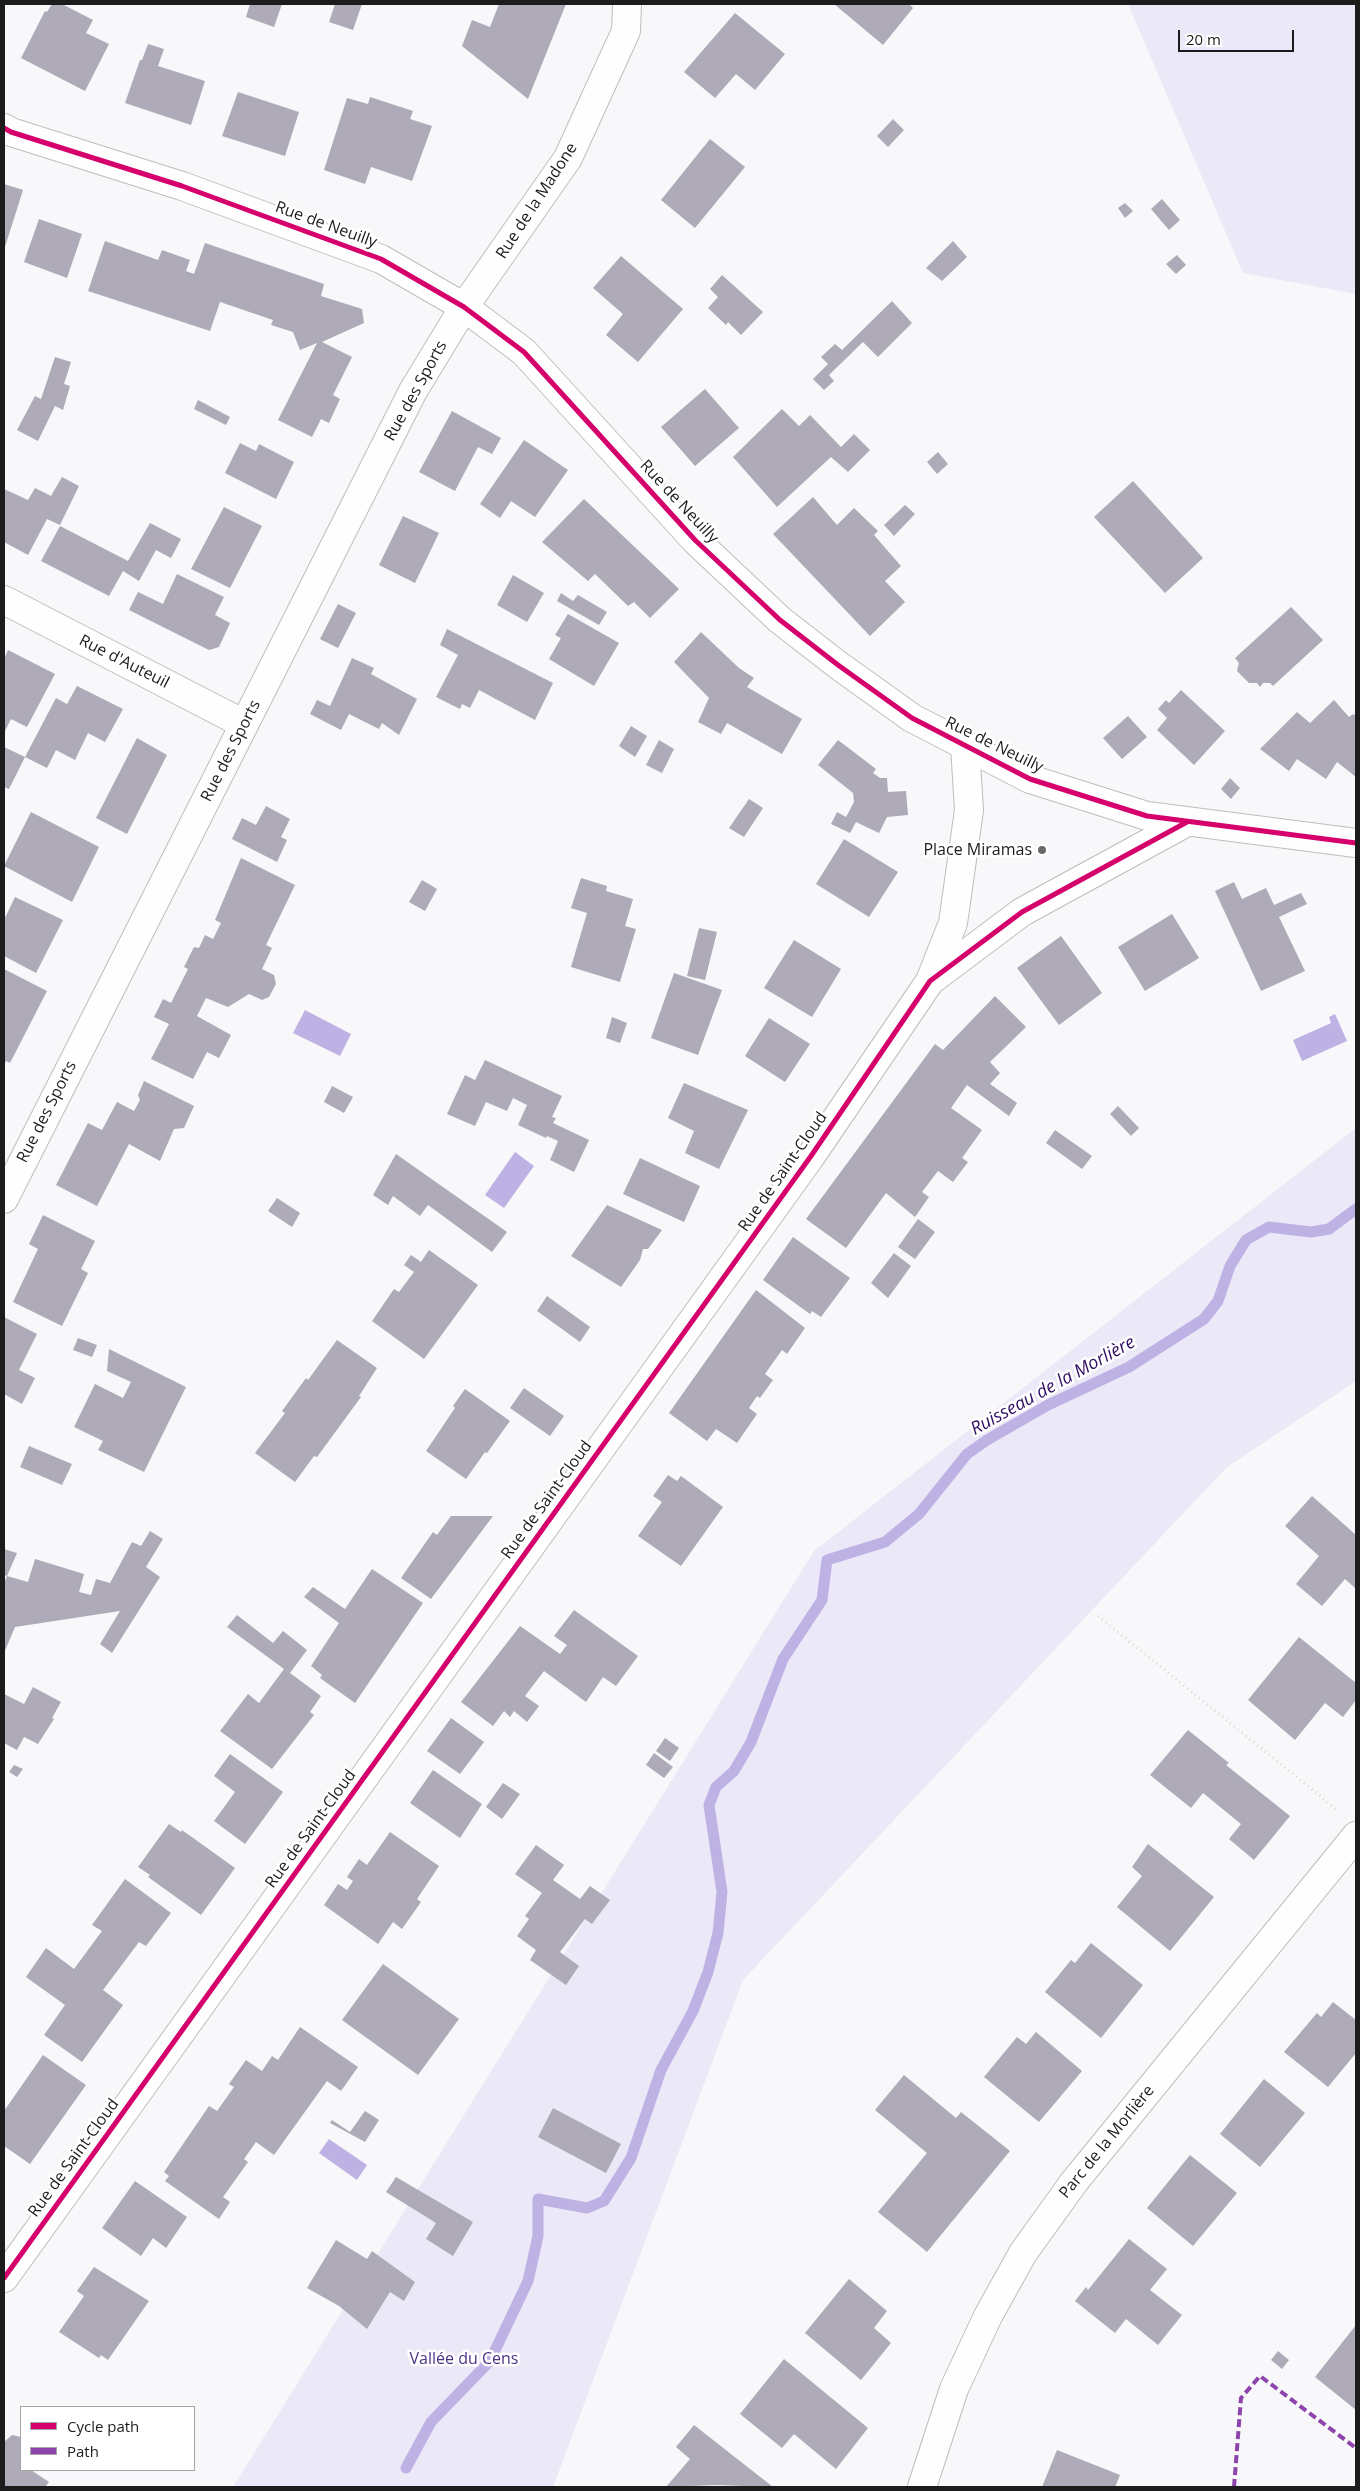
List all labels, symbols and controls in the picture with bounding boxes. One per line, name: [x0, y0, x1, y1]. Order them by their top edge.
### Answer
scale bar: [1180, 20, 1296, 52]
text: 20 m: [1186, 29, 1221, 49]
street label: Rue de la Madone: [492, 139, 582, 263]
street label: Rue de Neuilly: [273, 198, 379, 252]
street label: Rue des Sports: [381, 338, 451, 444]
street label: Rue de Neuilly: [636, 456, 722, 548]
street label: Rue d'Auteuil: [76, 631, 172, 693]
street label: Rue des Sports: [197, 697, 265, 805]
street label: Rue de Neuilly: [942, 713, 1046, 777]
place label: Place Miramas: [923, 840, 1032, 860]
marker: Place Miramas: [1036, 844, 1048, 856]
street label: Rue des Sports: [13, 1058, 81, 1166]
street label: Rue de Saint-Cloud: [735, 1109, 831, 1235]
water label: Ruisseau de la Morlière: [967, 1332, 1139, 1440]
street label: Rue de Saint-Cloud: [498, 1437, 596, 1563]
street label: Rue de Saint-Cloud: [262, 1766, 360, 1892]
street label: Parc de la Morlière: [1055, 2082, 1159, 2202]
street label: Rue de Saint-Cloud: [25, 2095, 123, 2221]
park label: Vallée du Cens: [410, 2349, 518, 2369]
legend: [20, 2406, 195, 2471]
text: Cycle path: [67, 2416, 139, 2436]
text: Path: [67, 2441, 99, 2461]

